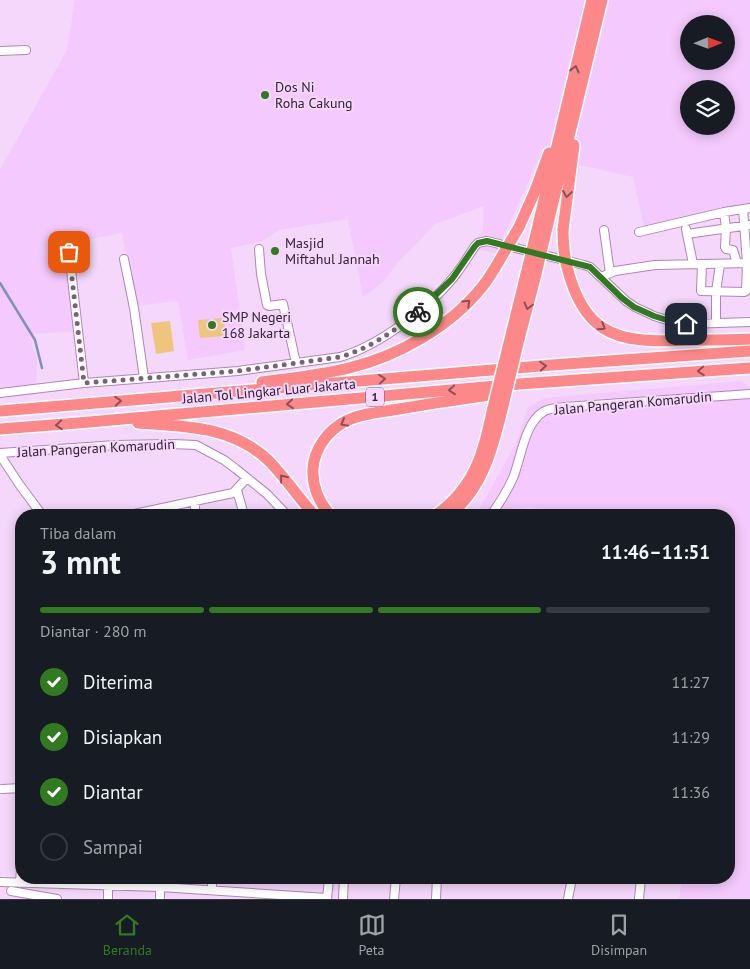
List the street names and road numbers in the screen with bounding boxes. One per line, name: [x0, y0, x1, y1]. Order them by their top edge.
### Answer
street label: Jalan Tol Lingkar Luar Jakarta: [180, 374, 357, 408]
street label: Jalan Pangeran Komarudin: [552, 387, 713, 419]
road number: 1: [366, 388, 384, 407]
street label: Jalan Pangeran Komarudin: [16, 435, 175, 461]

